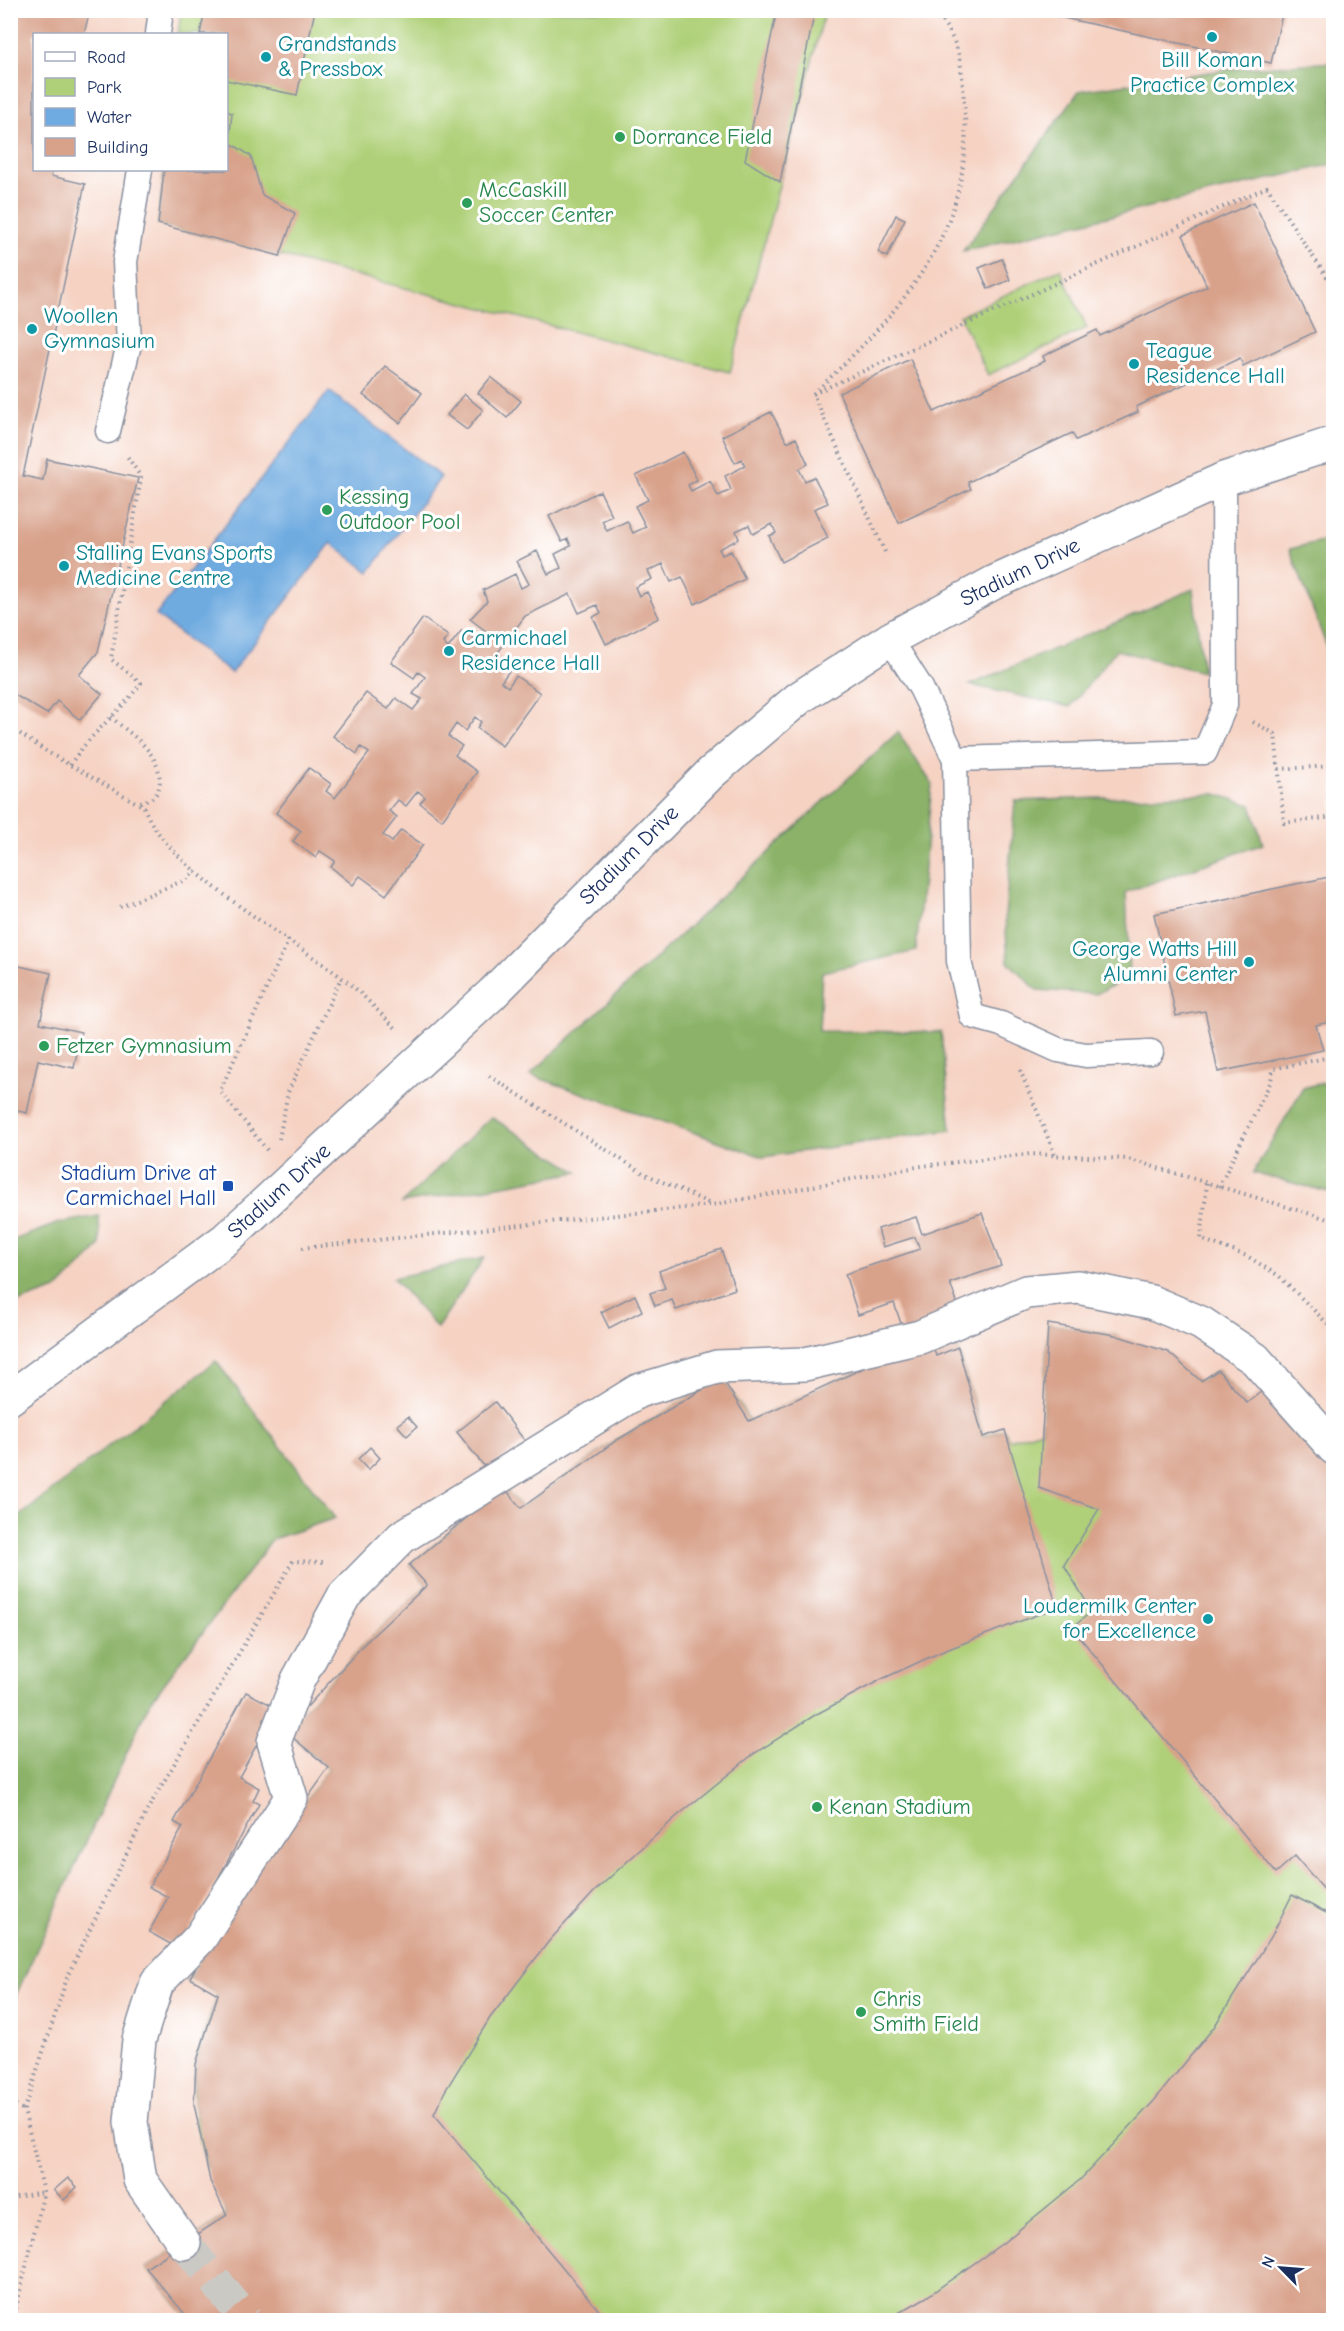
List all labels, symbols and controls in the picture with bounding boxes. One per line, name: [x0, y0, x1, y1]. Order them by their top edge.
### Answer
marker: Bill Koman Practice Complex: [1205, 30, 1219, 44]
place label: Grandstands & Pressbox: [278, 31, 396, 82]
legend: [33, 33, 228, 171]
text: Road: [87, 47, 126, 68]
place label: Bill Koman Practice Complex: [1130, 47, 1295, 98]
marker: Grandstands & Pressbox: [259, 50, 273, 64]
text: Park: [87, 77, 122, 98]
text: Water: [87, 107, 132, 128]
place label: Dorrance Field: [632, 124, 772, 150]
marker: Dorrance Field: [613, 130, 627, 144]
text: Building: [87, 137, 149, 158]
place label: McCaskill Soccer Center: [479, 177, 613, 228]
marker: McCaskill Soccer Center: [460, 196, 474, 210]
place label: Woollen Gymnasium: [44, 303, 155, 354]
marker: Woollen Gymnasium: [25, 322, 39, 336]
place label: Teague Residence Hall: [1146, 338, 1285, 389]
marker: Teague Residence Hall: [1127, 357, 1141, 371]
place label: Kessing Outdoor Pool: [339, 484, 461, 535]
marker: Kessing Outdoor Pool: [320, 503, 334, 517]
street label: Stadium Drive: [956, 532, 1084, 612]
place label: Stalling Evans Sports Medicine Centre: [76, 540, 273, 591]
marker: Stalling Evans Sports Medicine Centre: [57, 559, 71, 573]
place label: Carmichael Residence Hall: [461, 625, 600, 676]
marker: Carmichael Residence Hall: [442, 644, 456, 658]
street label: Stadium Drive: [574, 800, 684, 910]
place label: George Watts Hill Alumni Center: [1072, 936, 1237, 987]
marker: George Watts Hill Alumni Center: [1242, 955, 1256, 969]
place label: Fetzer Gymnasium: [56, 1033, 232, 1059]
marker: Fetzer Gymnasium: [37, 1039, 51, 1053]
street label: Stadium Drive: [222, 1138, 336, 1244]
place label: Stadium Drive at Carmichael Hall: [61, 1160, 217, 1211]
marker: Stadium Drive at Carmichael Hall: [221, 1179, 235, 1193]
place label: Loudermilk Center for Excellence: [1023, 1593, 1196, 1644]
marker: Loudermilk Center for Excellence: [1201, 1612, 1215, 1626]
place label: Kenan Stadium: [829, 1794, 971, 1820]
marker: Kenan Stadium: [810, 1800, 824, 1814]
place label: Chris Smith Field: [873, 1986, 979, 2037]
marker: Chris Smith Field: [854, 2005, 868, 2019]
north arrow: [1251, 2238, 1311, 2298]
text: N: [1258, 2254, 1279, 2271]

